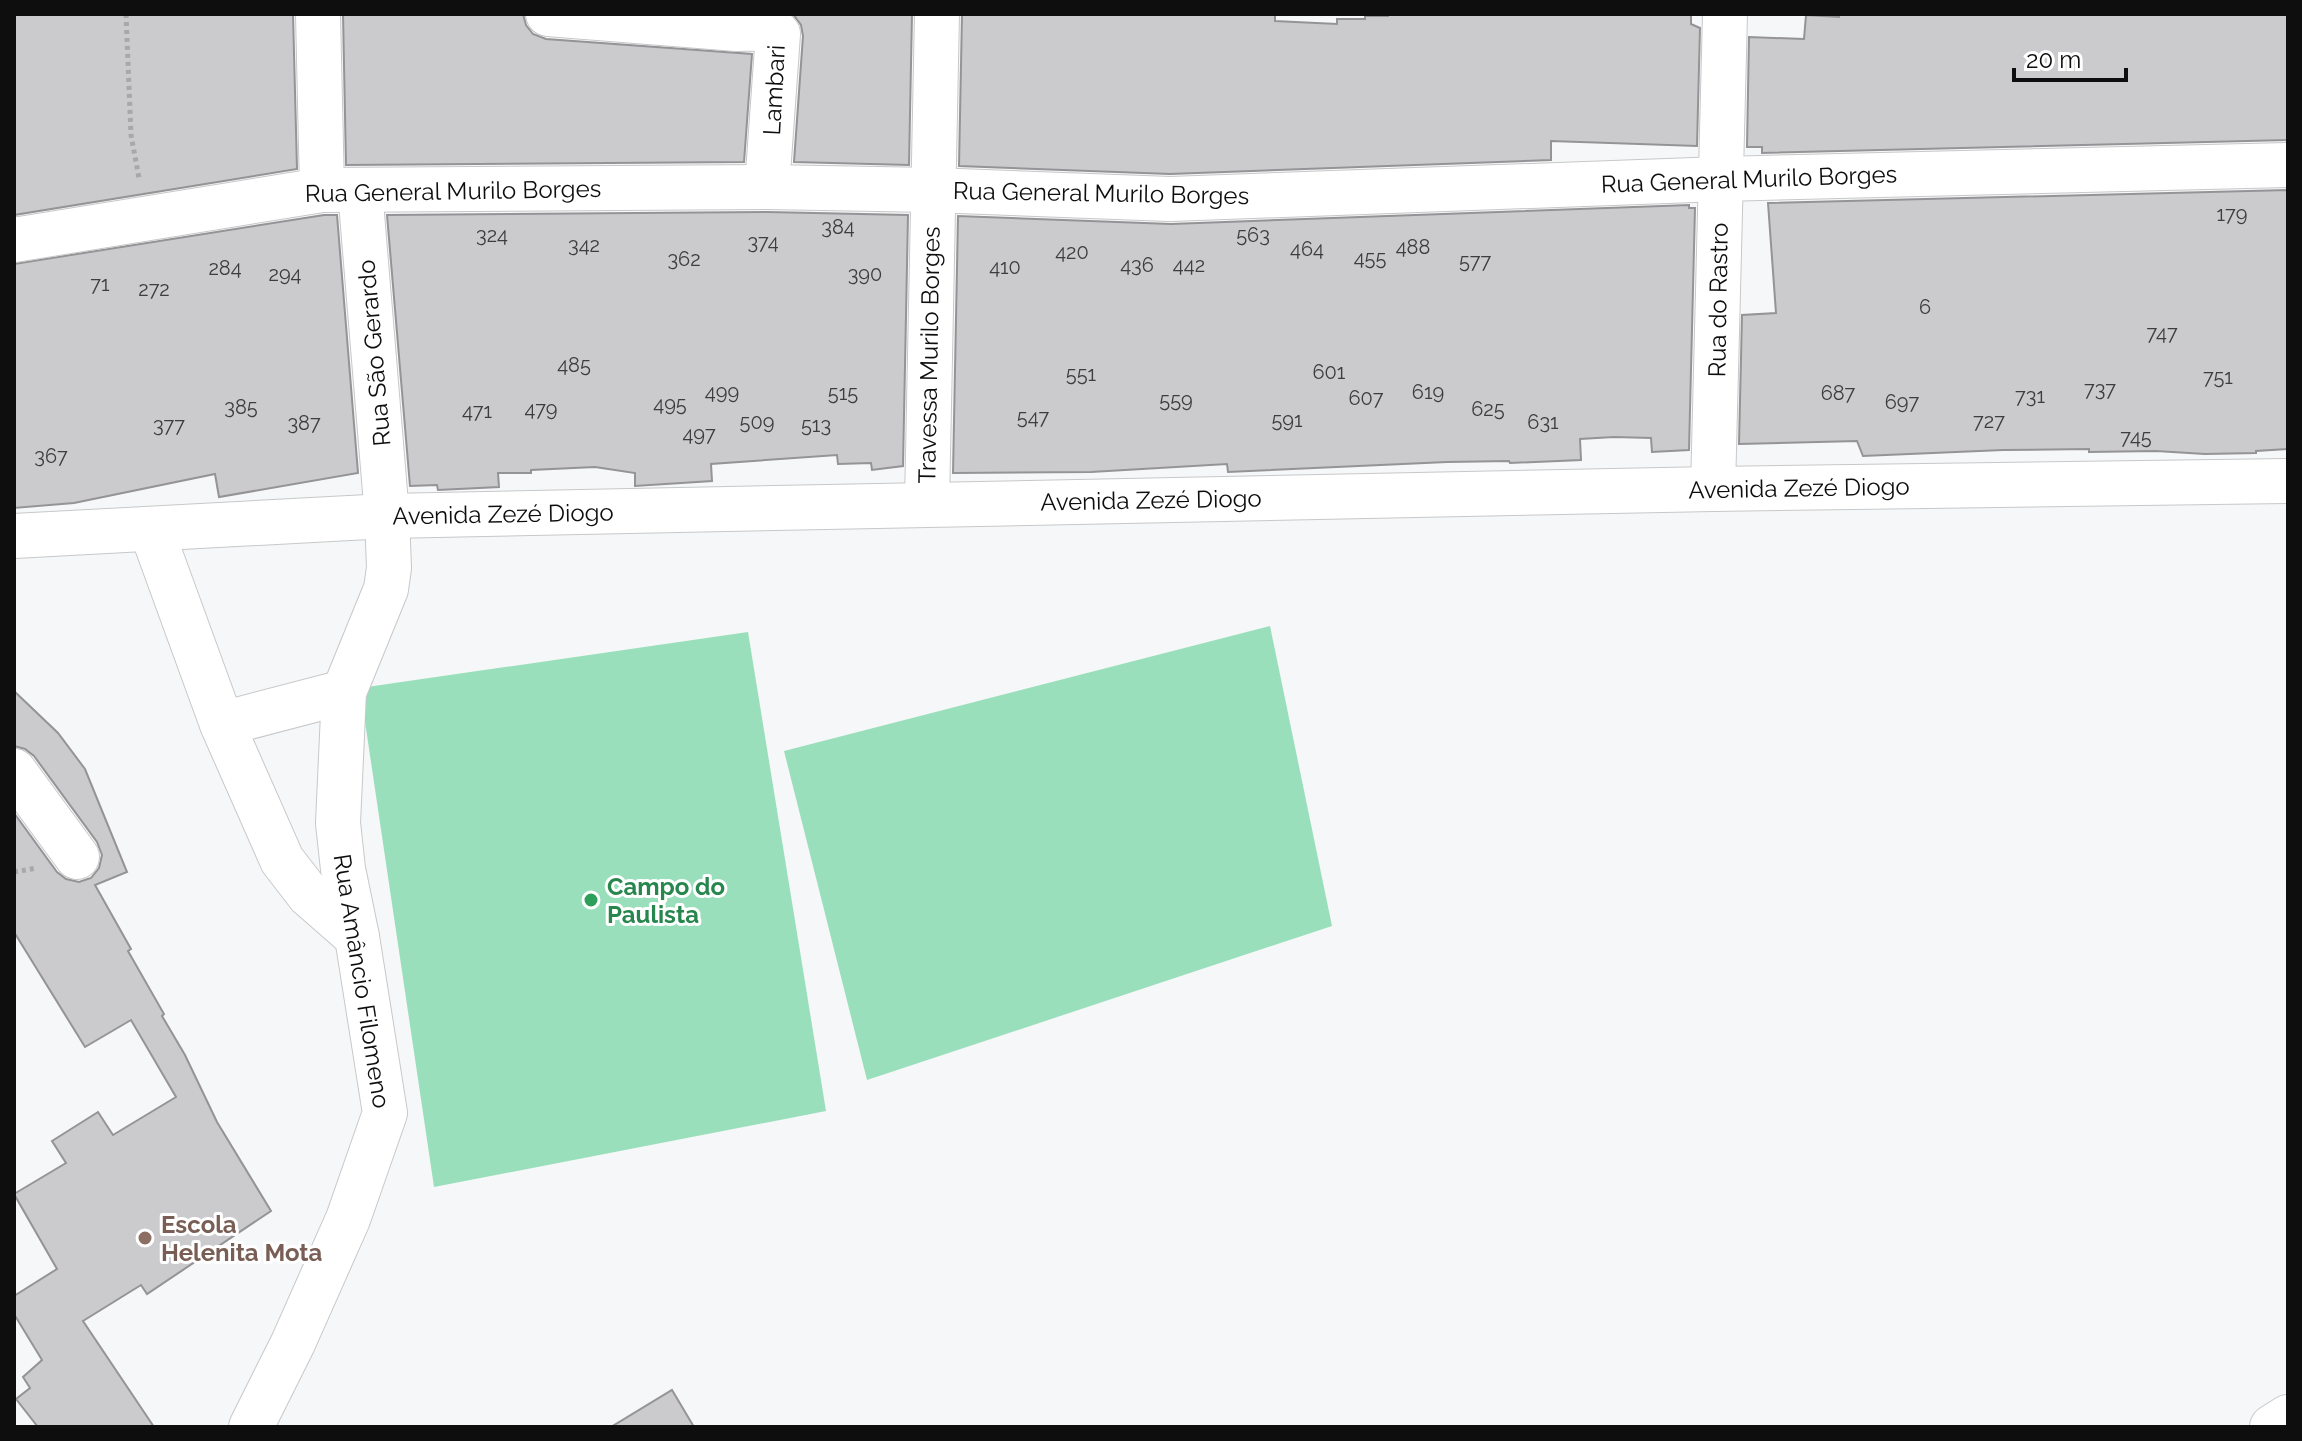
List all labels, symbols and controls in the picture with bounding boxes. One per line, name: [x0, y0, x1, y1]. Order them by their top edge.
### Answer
scale bar: [2014, 32, 2126, 82]
street label: Lambari: [757, 44, 791, 136]
text: 20 m: [2026, 45, 2081, 74]
street label: Rua General Murilo Borges: [1600, 159, 1898, 199]
street label: Rua General Murilo Borges: [305, 174, 601, 208]
street label: Rua General Murilo Borges: [953, 176, 1249, 210]
house number: 179: [2217, 202, 2247, 226]
house number: 384: [821, 215, 855, 239]
street label: Rua do Rastro: [1702, 222, 1734, 378]
house number: 324: [476, 223, 508, 247]
house number: 563: [1236, 223, 1270, 247]
street label: Travessa Murilo Borges: [912, 226, 946, 484]
house number: 374: [747, 230, 779, 254]
house number: 342: [568, 233, 600, 257]
house number: 488: [1396, 235, 1430, 259]
house number: 464: [1290, 237, 1324, 261]
house number: 420: [1055, 240, 1089, 264]
house number: 455: [1354, 246, 1386, 270]
house number: 362: [667, 247, 701, 271]
house number: 577: [1459, 249, 1491, 273]
house number: 436: [1120, 253, 1154, 277]
house number: 442: [1173, 253, 1205, 277]
house number: 410: [989, 255, 1021, 279]
house number: 284: [208, 256, 242, 280]
street label: Rua São Gerardo: [351, 259, 397, 447]
house number: 294: [268, 262, 302, 286]
house number: 390: [848, 262, 882, 286]
house number: 71: [90, 272, 110, 296]
house number: 272: [138, 277, 170, 301]
house number: 6: [1919, 295, 1931, 319]
house number: 747: [2146, 321, 2178, 345]
house number: 485: [557, 353, 591, 377]
house number: 601: [1313, 360, 1346, 384]
house number: 551: [1066, 362, 1097, 386]
house number: 751: [2203, 365, 2233, 389]
house number: 737: [2084, 377, 2116, 401]
house number: 499: [705, 380, 739, 404]
house number: 619: [1412, 380, 1444, 404]
house number: 515: [828, 381, 858, 405]
house number: 687: [1821, 381, 1856, 405]
house number: 731: [2015, 384, 2045, 408]
house number: 607: [1349, 386, 1384, 410]
house number: 559: [1159, 388, 1193, 412]
house number: 697: [1885, 390, 1919, 414]
house number: 495: [653, 392, 687, 416]
house number: 385: [224, 395, 258, 419]
house number: 479: [524, 397, 558, 421]
house number: 625: [1471, 397, 1505, 421]
house number: 471: [462, 399, 492, 423]
house number: 547: [1017, 405, 1050, 429]
house number: 591: [1271, 408, 1303, 432]
house number: 727: [1973, 409, 2005, 433]
house number: 509: [740, 410, 774, 434]
house number: 631: [1527, 410, 1559, 434]
house number: 387: [287, 411, 321, 435]
house number: 377: [153, 413, 185, 437]
house number: 513: [801, 413, 831, 437]
house number: 497: [682, 422, 716, 446]
house number: 745: [2120, 425, 2152, 449]
house number: 367: [34, 444, 68, 468]
street label: Avenida Zezé Diogo: [1688, 472, 1910, 504]
street label: Avenida Zezé Diogo: [1040, 484, 1262, 516]
street label: Avenida Zezé Diogo: [392, 498, 614, 530]
street label: Rua Amâncio Filomeno: [328, 852, 396, 1110]
place label: Campo do Paulista: [607, 872, 725, 929]
marker: Campo do Paulista: [582, 891, 600, 909]
place label: Escola Helenita Mota: [161, 1210, 323, 1267]
marker: Escola Helenita Mota: [136, 1229, 154, 1247]

